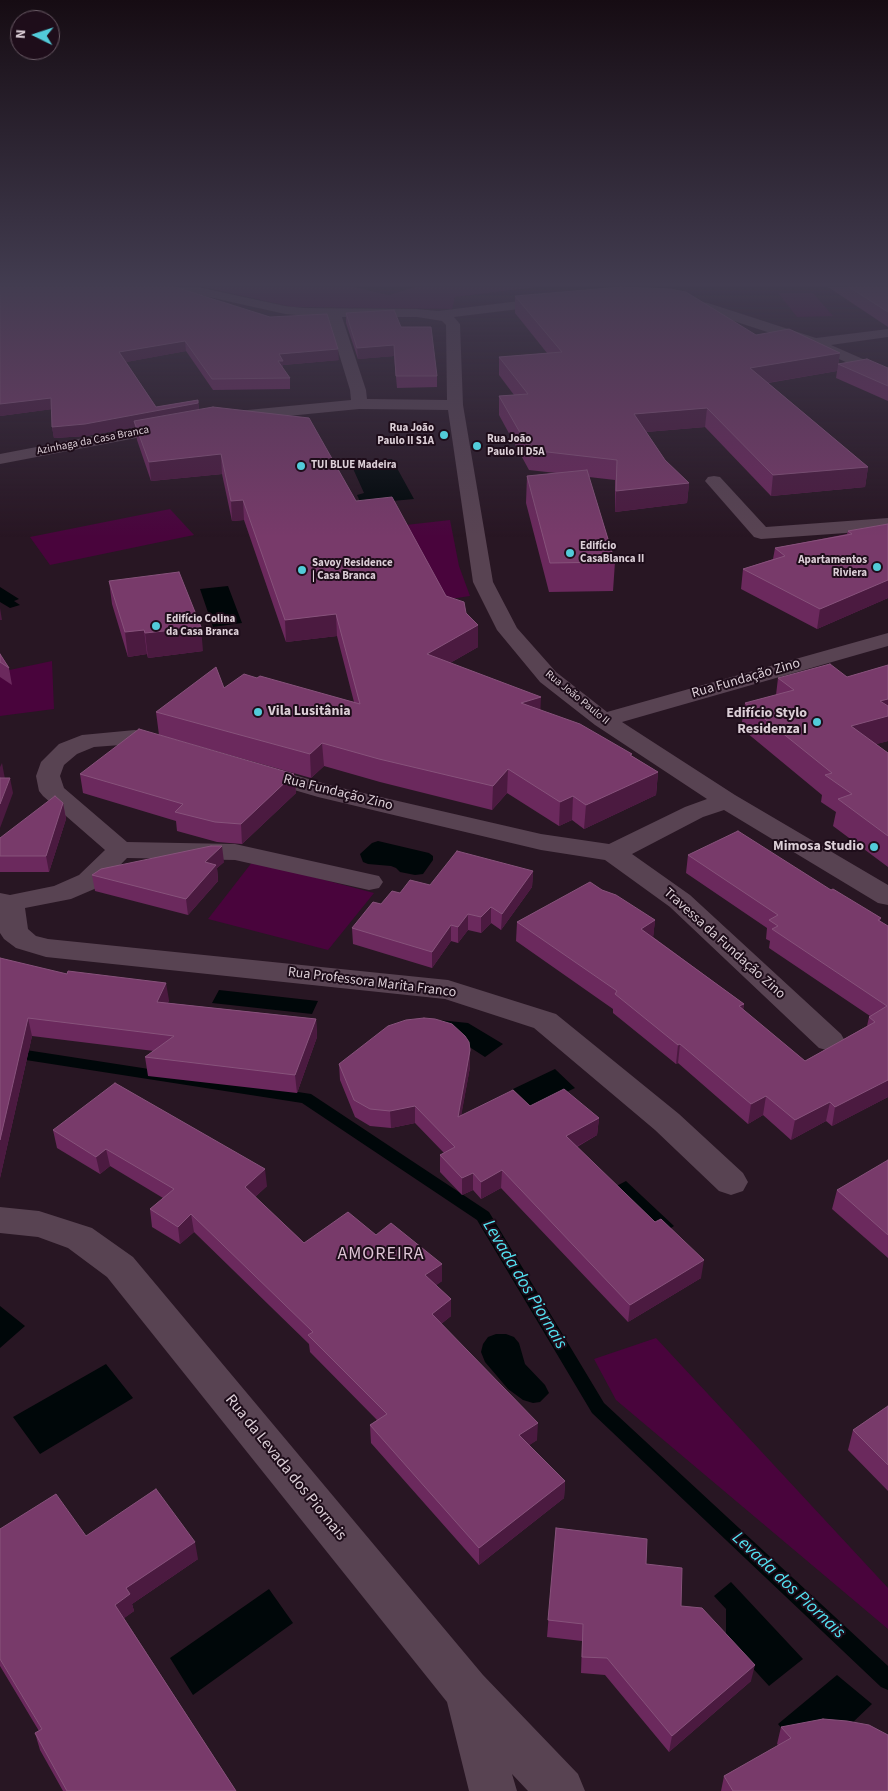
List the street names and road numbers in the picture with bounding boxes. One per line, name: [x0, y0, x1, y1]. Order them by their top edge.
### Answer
street label: Azinhaga da Casa Branca: [36, 424, 150, 458]
street label: Rua Fundação Zino: [690, 655, 802, 703]
street label: Rua João Paulo II: [542, 668, 612, 728]
street label: Rua Fundação Zino: [282, 771, 394, 815]
street label: Travessa da Fundação Zino: [660, 885, 788, 1003]
street label: Rua Professora Marita Franco: [287, 964, 457, 1002]
street label: Rua da Levada dos Piornais: [220, 1391, 350, 1545]

